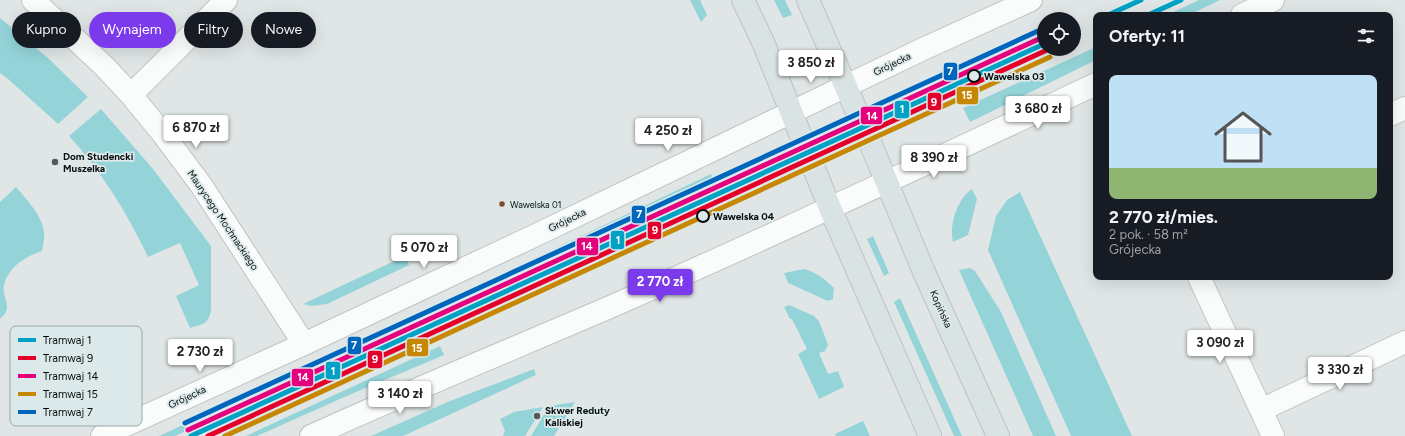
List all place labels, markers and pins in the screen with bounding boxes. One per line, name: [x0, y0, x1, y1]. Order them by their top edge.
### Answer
pin: 3 850 zł: [770, 50, 852, 84]
marker: Wawelska 03: [967, 69, 981, 83]
place label: Wawelska 03: [984, 70, 1045, 83]
pin: 3 680 zł: [997, 96, 1079, 130]
pin: 6 870 zł: [155, 115, 237, 149]
pin: 4 250 zł: [627, 118, 709, 152]
pin: 8 390 zł: [893, 145, 975, 179]
place label: Dom Studencki Muszelka: [63, 150, 134, 175]
marker: Dom Studencki Muszelka: [50, 157, 60, 167]
marker: Wawelska 01: [497, 199, 507, 209]
place label: Wawelska 01: [510, 199, 561, 210]
marker: Wawelska 04: [696, 209, 710, 223]
place label: Wawelska 04: [713, 210, 775, 223]
pin: 5 070 zł: [383, 235, 465, 269]
pin: 2 770 zł: [619, 269, 701, 303]
pin: 3 090 zł: [1179, 330, 1261, 364]
pin: 2 730 zł: [159, 339, 241, 373]
pin: 3 330 zł: [1299, 357, 1381, 391]
pin: 3 140 zł: [359, 381, 441, 415]
place label: Skwer Reduty Kaliskiej: [545, 404, 610, 429]
marker: Skwer Reduty Kaliskiej: [532, 411, 542, 421]

